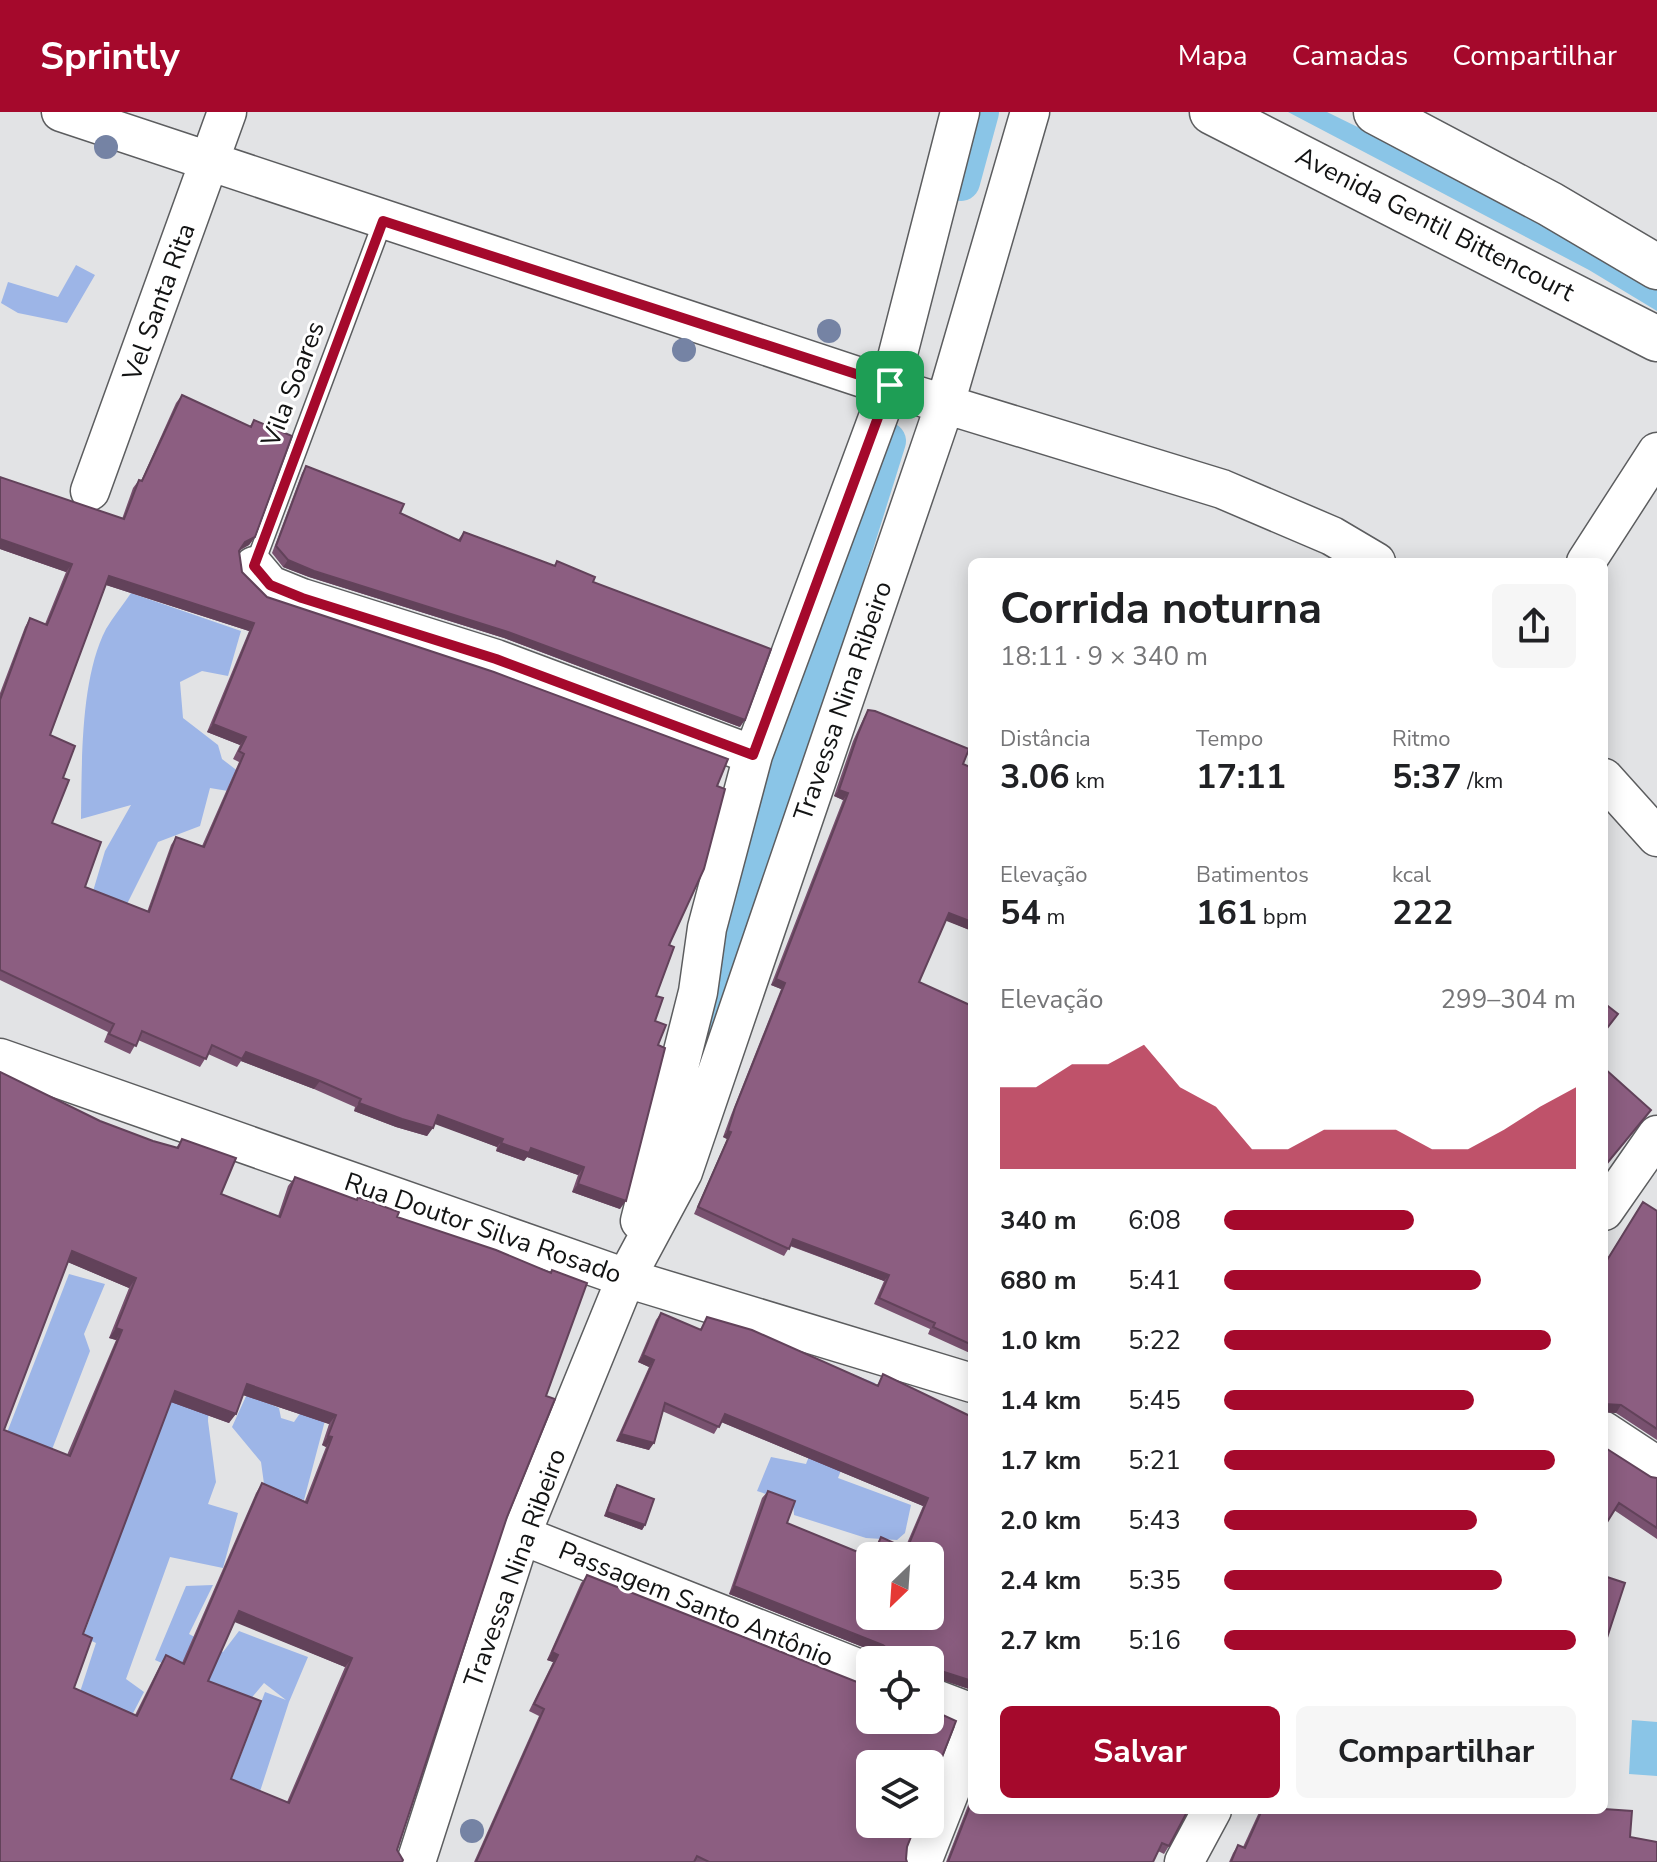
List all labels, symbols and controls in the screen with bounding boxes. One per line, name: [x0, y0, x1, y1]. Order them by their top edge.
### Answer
text: Sprintly: [40, 31, 180, 82]
text: Mapa: [1178, 37, 1248, 75]
text: Camadas: [1292, 37, 1408, 75]
text: Compartilhar: [1452, 37, 1617, 75]
street label: Avenida Gentil Bittencourt: [1290, 138, 1581, 310]
street label: Vel Santa Rita: [114, 218, 204, 386]
street label: Vila Soares: [253, 316, 333, 453]
pin: [856, 351, 924, 419]
icon: arrive: [868, 363, 912, 407]
street label: Travessa Nina Ribeiro: [786, 576, 900, 826]
text: Corrida noturna: [1000, 579, 1322, 639]
button: share: [1492, 584, 1576, 668]
text: 18:11 · 9 × 340 m: [1000, 639, 1208, 674]
text: Distância: [1000, 724, 1091, 754]
text: Tempo: [1196, 724, 1263, 754]
text: Ritmo: [1392, 724, 1451, 754]
text: 3.06: [1000, 754, 1070, 800]
text: 17:11: [1196, 754, 1286, 800]
text: 5:37: [1392, 754, 1462, 800]
text: km: [1070, 766, 1105, 796]
text: /km: [1462, 766, 1503, 796]
text: Elevação: [1000, 860, 1088, 890]
text: Batimentos: [1196, 860, 1309, 890]
text: kcal: [1392, 860, 1431, 890]
text: 54: [1000, 890, 1041, 936]
text: 161: [1196, 890, 1257, 936]
text: 222: [1392, 890, 1453, 936]
text: m: [1041, 902, 1065, 932]
text: bpm: [1257, 902, 1307, 932]
text: Elevação: [1000, 982, 1103, 1017]
text: 299–304 m: [1440, 982, 1576, 1017]
street label: Rua Doutor Silva Rosado: [340, 1164, 626, 1292]
text: 340 m: [1000, 1203, 1077, 1238]
text: 6:08: [1128, 1203, 1181, 1238]
text: 680 m: [1000, 1263, 1077, 1298]
text: 5:41: [1128, 1263, 1181, 1298]
text: 1.0 km: [1000, 1323, 1081, 1358]
text: 5:22: [1128, 1323, 1181, 1358]
text: 1.4 km: [1000, 1383, 1081, 1418]
text: 5:45: [1128, 1383, 1181, 1418]
text: 1.7 km: [1000, 1443, 1081, 1478]
text: 5:21: [1128, 1443, 1181, 1478]
street label: Travessa Nina Ribeiro: [456, 1444, 574, 1692]
text: 2.0 km: [1000, 1503, 1081, 1538]
text: 5:43: [1128, 1503, 1181, 1538]
street label: Passagem Santo Antônio: [553, 1533, 839, 1675]
north arrow: [856, 1542, 944, 1630]
map controls: [856, 1542, 944, 1838]
text: 2.4 km: [1000, 1563, 1081, 1598]
text: 5:35: [1128, 1563, 1181, 1598]
text: 2.7 km: [1000, 1623, 1081, 1658]
text: 5:16: [1128, 1623, 1181, 1658]
button: locate: [856, 1646, 944, 1734]
button: Salvar: [1000, 1706, 1280, 1798]
button: Compartilhar: [1296, 1706, 1576, 1798]
button: layers: [856, 1750, 944, 1838]

